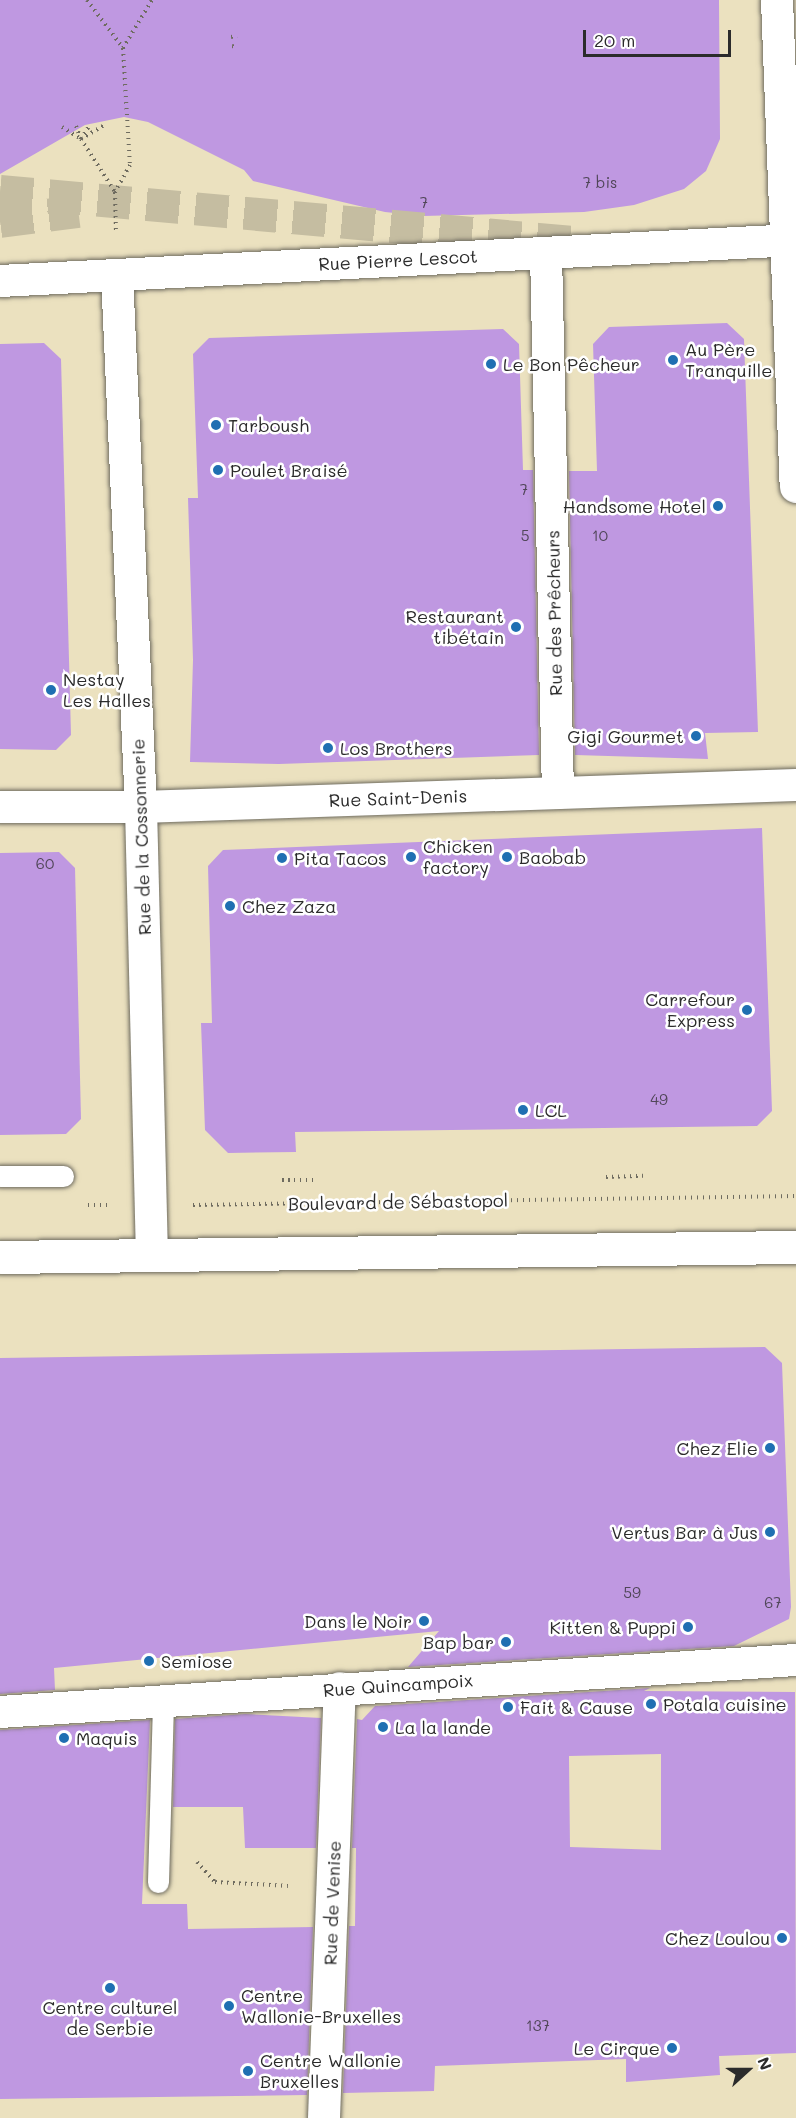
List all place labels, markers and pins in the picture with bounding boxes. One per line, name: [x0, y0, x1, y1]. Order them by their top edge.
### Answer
place label: Au Père Tranquille: [685, 339, 772, 382]
place label: Le Bon Pêcheur: [503, 353, 640, 375]
marker: Au Père Tranquille: [666, 353, 680, 367]
marker: Le Bon Pêcheur: [484, 357, 498, 371]
place label: Tarboush: [228, 414, 309, 436]
marker: Tarboush: [209, 418, 223, 432]
place label: Poulet Braisé: [230, 459, 348, 481]
marker: Poulet Braisé: [211, 463, 225, 477]
place label: Handsome Hotel: [563, 495, 706, 517]
marker: Handsome Hotel: [711, 499, 725, 513]
place label: Restaurant tibétain: [405, 606, 504, 648]
marker: Restaurant tibétain: [509, 620, 523, 634]
place label: Nestay Les Halles: [63, 669, 151, 712]
marker: Nestay Les Halles: [44, 683, 58, 697]
place label: Gigi Gourmet: [567, 725, 684, 747]
marker: Gigi Gourmet: [689, 729, 703, 743]
place label: Los Brothers: [340, 737, 453, 759]
marker: Los Brothers: [321, 741, 335, 755]
place label: Chicken factory: [423, 836, 493, 878]
place label: Baobab: [519, 846, 586, 868]
place label: Pita Tacos: [294, 847, 387, 869]
marker: Chicken factory: [404, 850, 418, 864]
marker: Baobab: [500, 850, 514, 864]
marker: Pita Tacos: [275, 851, 289, 865]
place label: Chez Zaza: [242, 895, 336, 917]
marker: Chez Zaza: [223, 899, 237, 913]
place label: Carrefour Express: [645, 989, 735, 1032]
marker: Carrefour Express: [740, 1003, 754, 1017]
place label: LCL: [535, 1099, 567, 1121]
marker: LCL: [516, 1103, 530, 1117]
place label: Chez Elie: [677, 1437, 758, 1459]
marker: Chez Elie: [763, 1441, 777, 1455]
place label: Vertus Bar à Jus: [611, 1521, 758, 1543]
marker: Vertus Bar à Jus: [763, 1525, 777, 1539]
place label: Dans le Noir: [304, 1610, 412, 1632]
marker: Dans le Noir: [417, 1614, 431, 1628]
place label: Kitten & Puppi: [550, 1616, 676, 1638]
marker: Kitten & Puppi: [681, 1620, 695, 1634]
place label: Bap bar: [423, 1631, 494, 1653]
marker: Bap bar: [499, 1635, 513, 1649]
place label: Semiose: [161, 1650, 233, 1672]
marker: Semiose: [142, 1654, 156, 1668]
place label: Potala cuisine: [663, 1693, 787, 1715]
place label: Fait & Cause: [520, 1696, 633, 1718]
marker: Potala cuisine: [644, 1697, 658, 1711]
marker: Fait & Cause: [501, 1700, 515, 1714]
place label: La la lande: [395, 1716, 491, 1738]
marker: La la lande: [376, 1720, 390, 1734]
place label: Maquis: [76, 1727, 137, 1749]
marker: Maquis: [57, 1731, 71, 1745]
place label: Chez Loulou: [665, 1927, 770, 1949]
marker: Chez Loulou: [775, 1931, 789, 1945]
marker: Centre culturel de Serbie: [103, 1981, 117, 1995]
place label: Centre Wallonie-Bruxelles: [241, 1985, 401, 2028]
place label: Centre culturel de Serbie: [42, 1997, 178, 2040]
marker: Centre Wallonie-Bruxelles: [222, 1999, 236, 2013]
place label: Le Cirque: [574, 2037, 660, 2059]
marker: Le Cirque: [665, 2041, 679, 2055]
place label: Centre Wallonie Bruxelles: [260, 2050, 401, 2092]
marker: Centre Wallonie Bruxelles: [241, 2064, 255, 2078]

